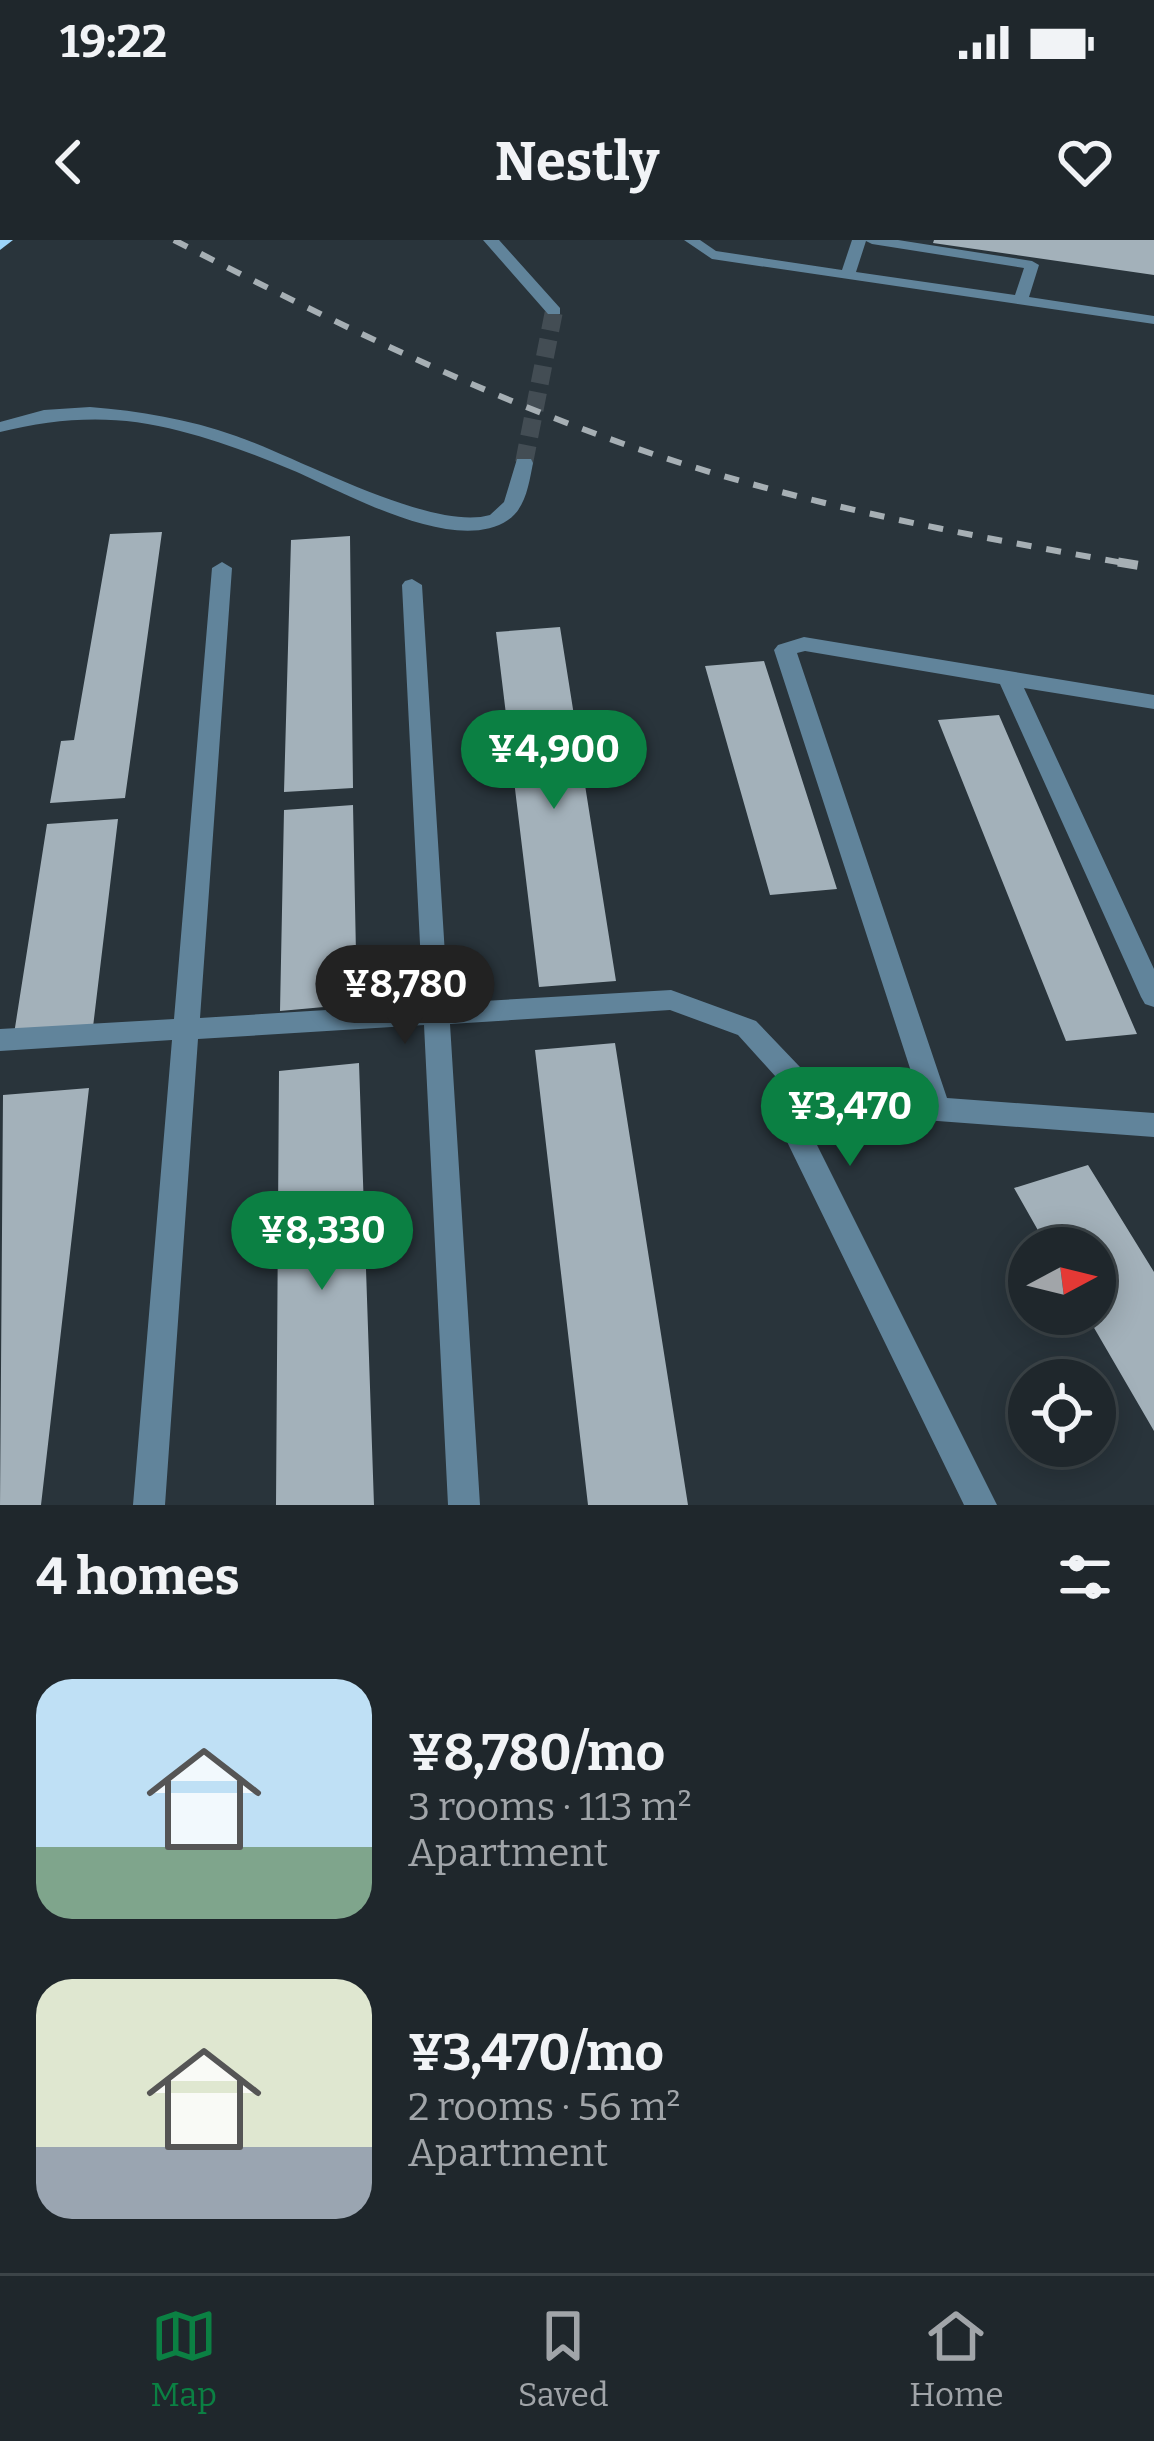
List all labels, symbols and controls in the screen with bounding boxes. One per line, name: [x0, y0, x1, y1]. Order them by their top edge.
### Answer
text: 19:22: [60, 15, 167, 69]
icon: back: [36, 129, 102, 195]
icon: heart: [1052, 129, 1118, 195]
text: Nestly: [495, 130, 659, 194]
pin: ¥4,900: [456, 710, 652, 812]
text: ¥4,900: [488, 726, 620, 772]
pin: ¥8,780: [307, 945, 503, 1047]
text: ¥8,780: [342, 961, 468, 1007]
pin: ¥3,470: [752, 1067, 948, 1169]
text: ¥3,470: [788, 1083, 912, 1129]
pin: ¥8,330: [224, 1191, 420, 1293]
text: ¥8,330: [258, 1207, 386, 1253]
north arrow: [1008, 1227, 1116, 1335]
map controls: [1008, 1227, 1116, 1467]
button: locate: [1008, 1359, 1116, 1467]
icon: filters: [1052, 1544, 1118, 1610]
text: 4 homes: [36, 1546, 240, 1608]
text: ¥8,780/mo: [408, 1722, 665, 1784]
icon: home: [132, 1727, 276, 1871]
text: 3 rooms · 113 m²: [408, 1784, 692, 1830]
text: Apartment: [408, 1830, 608, 1876]
text: ¥3,470/mo: [408, 2022, 664, 2084]
icon: home: [132, 2027, 276, 2171]
text: 2 rooms · 56 m²: [408, 2084, 680, 2130]
text: Apartment: [408, 2130, 608, 2176]
tab: Map: [150, 2303, 217, 2415]
tab: Saved: [518, 2303, 608, 2415]
tab: Home: [909, 2303, 1004, 2415]

